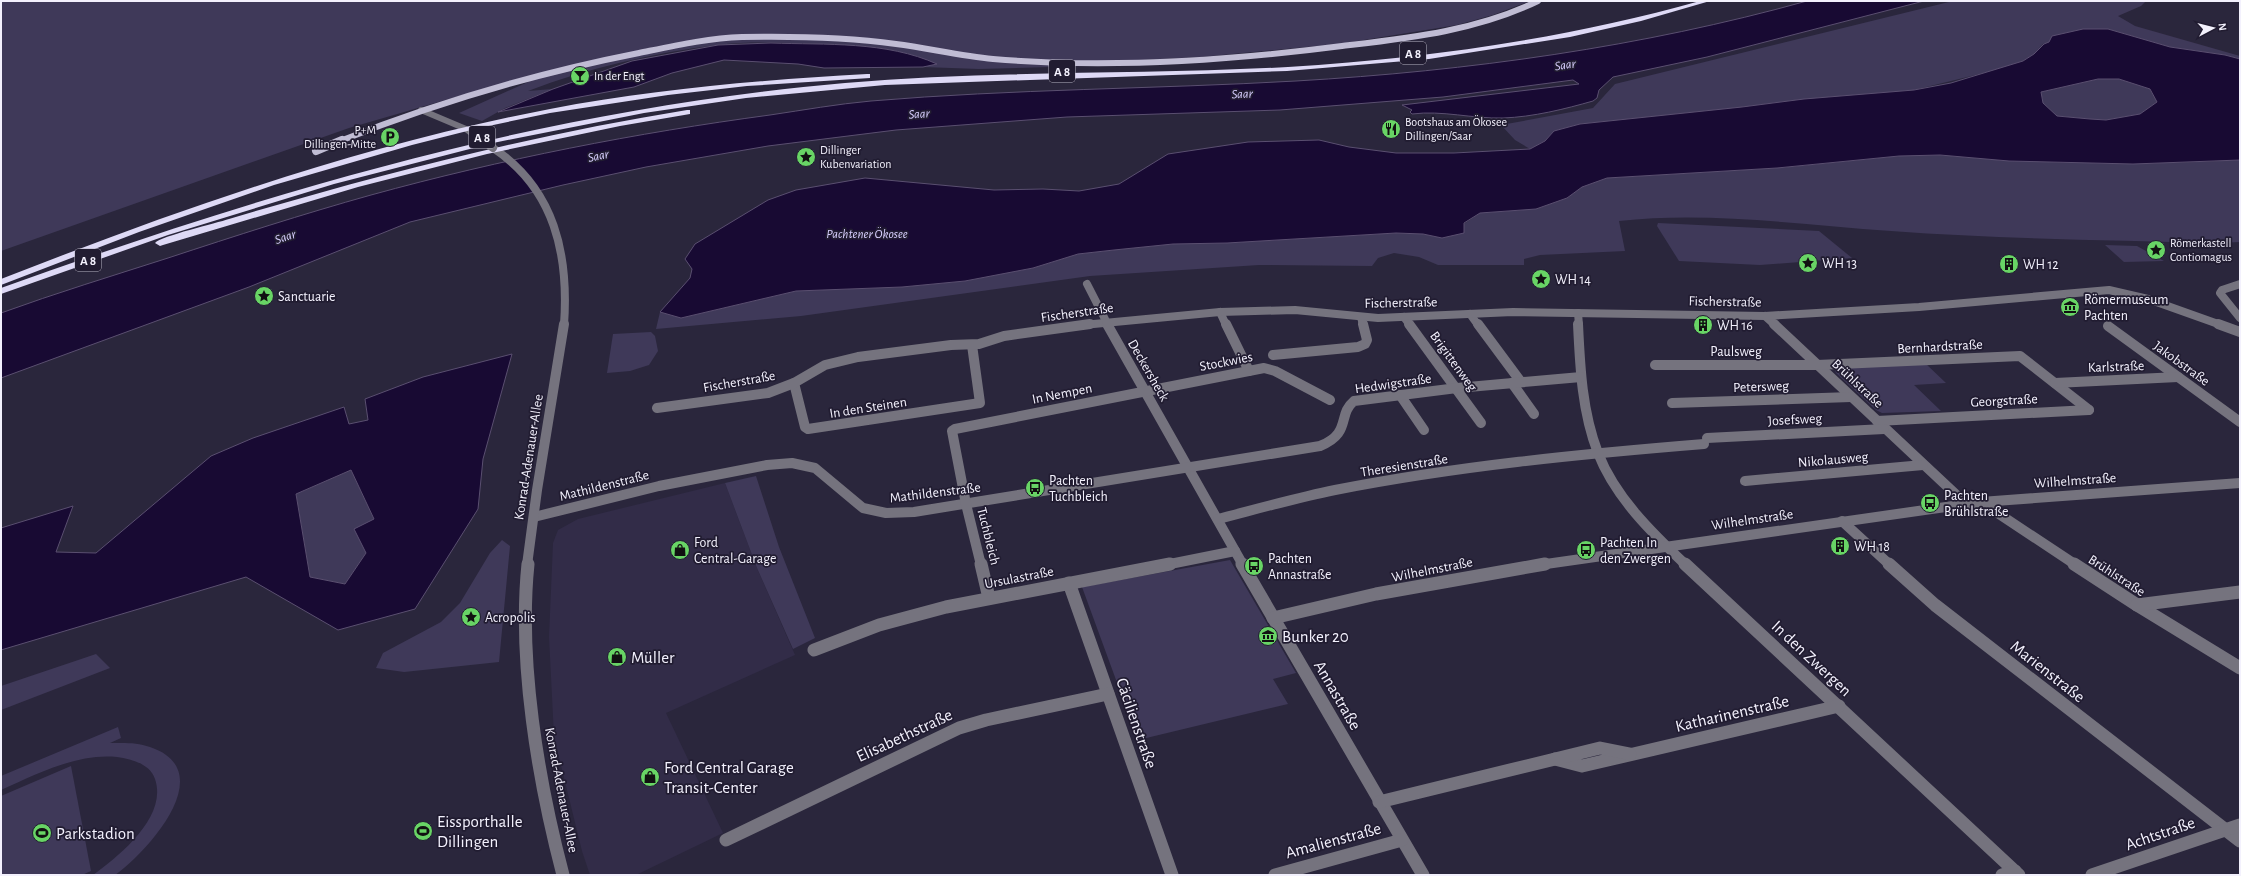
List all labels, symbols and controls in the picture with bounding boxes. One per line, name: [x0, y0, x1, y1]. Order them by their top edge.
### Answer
north arrow: [2193, 8, 2233, 48]
text: N: [2217, 22, 2228, 31]
road number: A 8: [1400, 42, 1426, 64]
water label: Saar: [1554, 57, 1577, 73]
road number: A 8: [1049, 60, 1075, 82]
bar icon: In der Engt: [569, 65, 591, 87]
place label: In der Engt: [594, 70, 645, 82]
water label: Saar: [1231, 87, 1254, 102]
water label: Saar: [908, 107, 931, 122]
place label: Bootshaus am Ökosee Dillingen/Saar: [1405, 115, 1507, 142]
restaurant icon: Bootshaus am Ökosee Dillingen/Saar: [1380, 118, 1402, 140]
place label: P+M Dillingen-Mitte: [304, 124, 376, 150]
parking icon: P+M Dillingen-Mitte: [379, 126, 401, 148]
road number: A 8: [469, 126, 495, 148]
place label: Dillinger Kubenvariation: [820, 144, 892, 170]
place icon: Dillinger Kubenvariation: [795, 146, 817, 168]
water label: Saar: [587, 148, 611, 165]
water label: Pachtener Ökosee: [826, 227, 908, 241]
water label: Saar: [273, 228, 298, 247]
place label: Römerkastell Contiomagus: [2170, 237, 2232, 263]
place icon: Römerkastell Contiomagus: [2145, 239, 2167, 261]
road number: A 8: [75, 249, 101, 271]
place icon: WH 13: [1797, 252, 1819, 274]
building icon: WH 12: [1998, 253, 2020, 275]
place label: WH 13: [1822, 257, 1857, 271]
place label: WH 12: [2023, 258, 2059, 272]
place icon: WH 14: [1530, 268, 1552, 290]
place label: WH 14: [1555, 273, 1591, 287]
place icon: Sanctuarie: [253, 285, 275, 307]
place label: Sanctuarie: [278, 290, 336, 304]
place label: Römermuseum Pachten: [2084, 293, 2168, 323]
street label: Fischerstraße: [1688, 294, 1762, 310]
street label: Fischerstraße: [1364, 295, 1438, 311]
museum icon: Römermuseum Pachten: [2059, 296, 2081, 318]
street label: Fischerstraße: [1040, 301, 1114, 325]
building icon: WH 16: [1692, 314, 1714, 336]
place label: WH 16: [1717, 319, 1753, 333]
street label: Brigittenweg: [1427, 329, 1480, 394]
street label: Deckersheck: [1125, 337, 1172, 404]
street label: Bernhardstraße: [1897, 338, 1983, 356]
street label: Jakobstraße: [2151, 339, 2212, 389]
street label: Paulsweg: [1710, 345, 1762, 359]
street label: Stockwies: [1198, 350, 1254, 374]
street label: Brühlstraße: [1829, 357, 1886, 411]
street label: Karlstraße: [2088, 359, 2145, 375]
street label: Fischerstraße: [702, 369, 776, 395]
street label: Hedwigstraße: [1354, 372, 1432, 396]
street label: Petersweg: [1733, 379, 1789, 395]
street label: In Nempen: [1031, 381, 1093, 407]
street label: Georgstraße: [1970, 392, 2038, 410]
street label: Konrad-Adenauer-Allee: [512, 393, 546, 521]
street label: In den Steinen: [829, 395, 908, 421]
street label: Josefsweg: [1768, 412, 1823, 428]
street label: Nikolausweg: [1797, 450, 1869, 470]
street label: Theresienstraße: [1359, 452, 1449, 480]
street label: Mathildenstraße: [558, 468, 650, 504]
street label: Wilhelmstraße: [2033, 471, 2117, 491]
place label: Pachten Tuchbleich: [1049, 474, 1108, 504]
bus stop icon: Pachten Tuchbleich: [1024, 477, 1046, 499]
street label: Mathildenstraße: [889, 480, 981, 506]
place label: Pachten Brühlstraße: [1944, 489, 2008, 519]
bus stop icon: Pachten Brühlstraße: [1919, 492, 1941, 514]
street label: Tuchbleich: [974, 506, 1002, 566]
street label: Wilhelmstraße: [1710, 507, 1794, 533]
building icon: WH 18: [1829, 535, 1851, 557]
place label: Ford Central-Garage: [694, 536, 776, 566]
place label: Pachten In den Zwergen: [1600, 536, 1671, 566]
shop icon: Ford Central-Garage: [669, 539, 691, 561]
bus stop icon: Pachten In den Zwergen: [1575, 539, 1597, 561]
place label: WH 18: [1854, 540, 1890, 554]
place label: Pachten Annastraße: [1268, 552, 1331, 582]
street label: Brühlstraße: [2086, 552, 2147, 599]
bus stop icon: Pachten Annastraße: [1243, 555, 1265, 577]
street label: Wilhelmstraße: [1390, 555, 1474, 585]
street label: Ursulastraße: [984, 564, 1055, 592]
place icon: Acropolis: [460, 606, 482, 628]
place label: Acropolis: [485, 611, 536, 625]
street label: In den Zwergen: [1768, 617, 1855, 699]
museum icon: Bunker 20: [1257, 625, 1279, 647]
place label: Bunker 20: [1282, 628, 1349, 645]
street label: Marienstraße: [2007, 637, 2088, 706]
shop icon: Müller: [606, 646, 628, 668]
place label: Müller: [631, 649, 675, 666]
street label: Annastraße: [1311, 658, 1364, 733]
street label: Cäcilienstraße: [1113, 676, 1160, 771]
street label: Katharinenstraße: [1674, 692, 1791, 735]
street label: Elisabethstraße: [854, 706, 955, 765]
street label: Konrad-Adenauer-Allee: [542, 726, 580, 854]
place label: Ford Central Garage Transit-Center: [664, 759, 794, 796]
shop icon: Ford Central Garage Transit-Center: [639, 766, 661, 788]
place label: Eissporthalle Dillingen: [437, 813, 523, 850]
street label: Achtstraße: [2123, 814, 2197, 853]
sports icon: Eissporthalle Dillingen: [412, 820, 434, 842]
street label: Amalienstraße: [1284, 820, 1383, 861]
sports icon: Parkstadion: [31, 822, 53, 844]
place label: Parkstadion: [56, 825, 135, 842]

